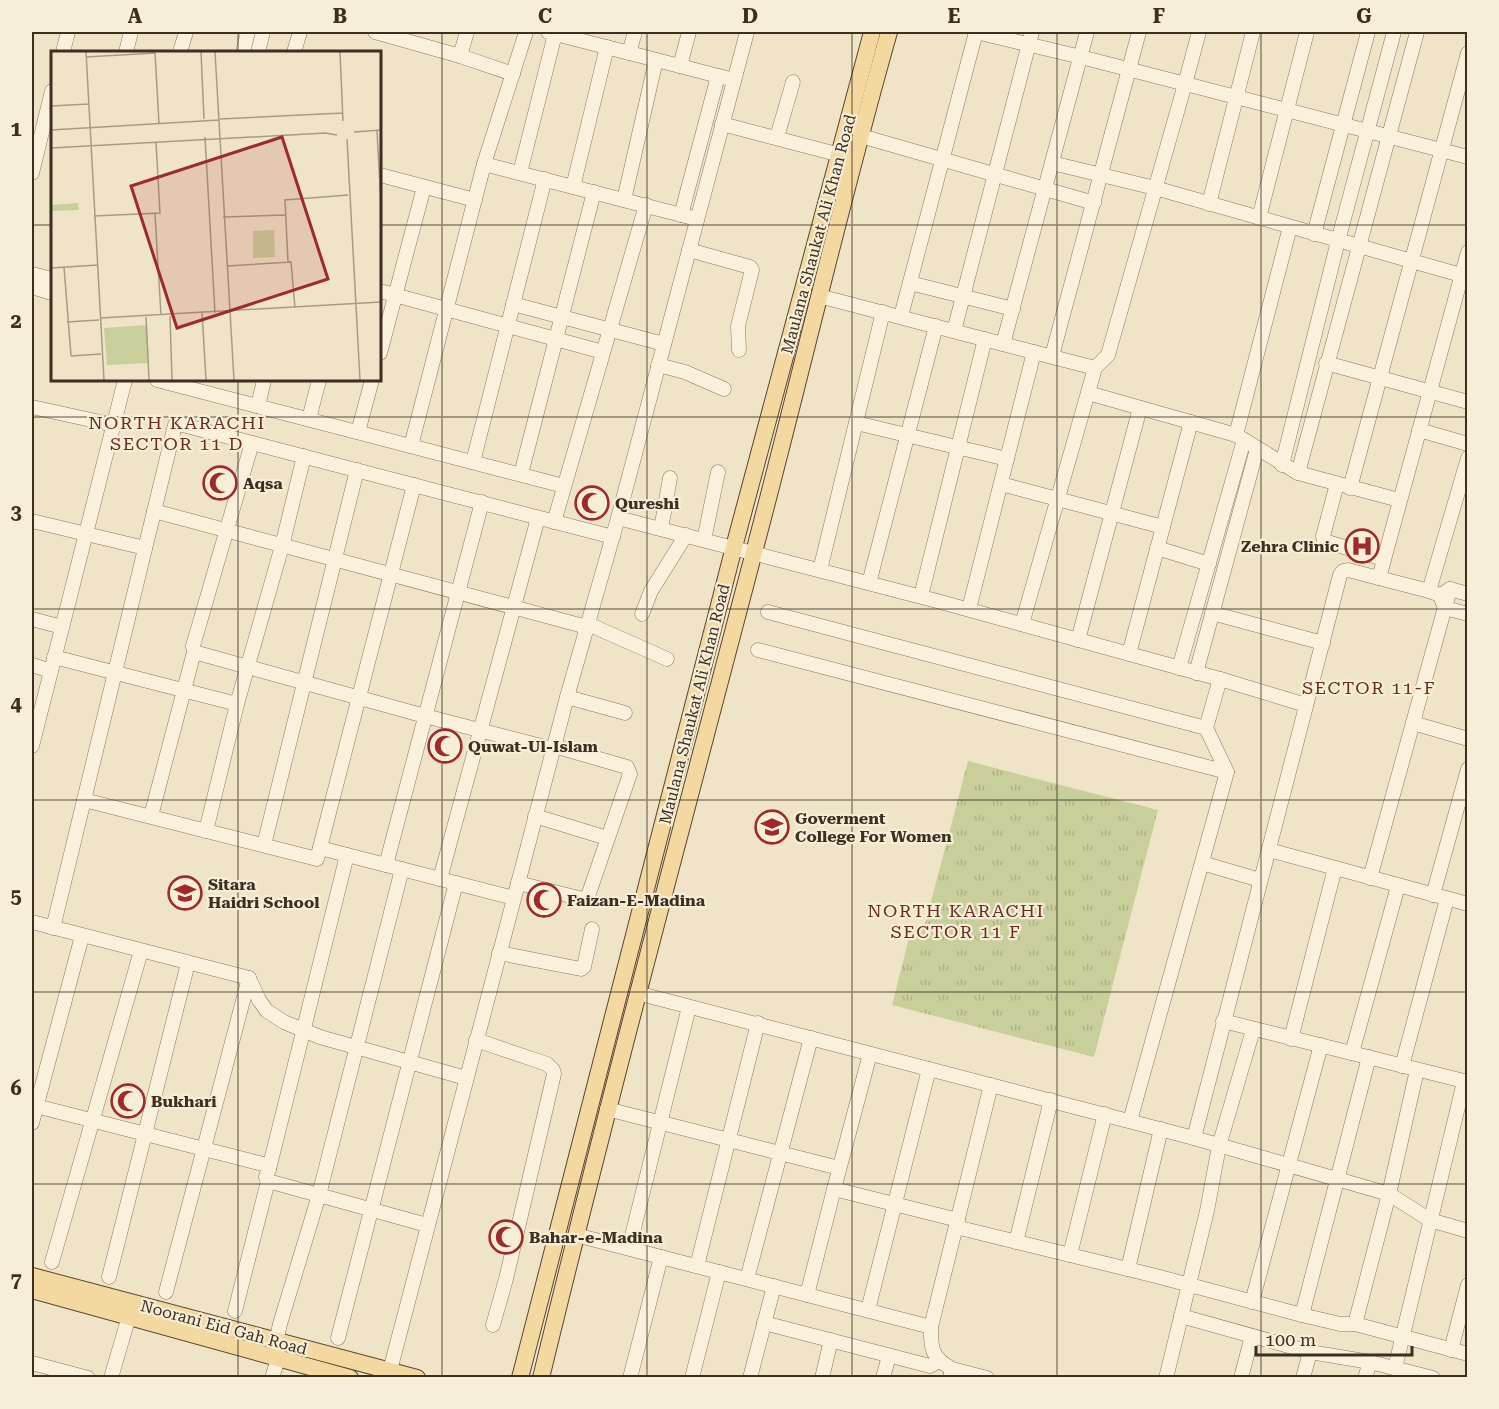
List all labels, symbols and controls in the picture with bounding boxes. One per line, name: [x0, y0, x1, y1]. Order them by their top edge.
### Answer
text: A: [128, 4, 143, 28]
text: B: [333, 4, 347, 28]
text: C: [538, 4, 552, 28]
text: D: [742, 4, 758, 28]
text: E: [948, 4, 961, 28]
text: F: [1153, 4, 1165, 28]
text: G: [1356, 4, 1372, 28]
inset map: [51, 51, 381, 381]
street label: Maulana Shaukat Ali Khan Road: [777, 112, 860, 356]
text: 1: [10, 117, 22, 141]
text: 2: [10, 309, 22, 333]
district label: NORTH KARACHI SECTOR 11 D: [88, 412, 266, 454]
mosque icon: Aqsa: [202, 465, 238, 501]
place label: Aqsa: [243, 474, 283, 493]
mosque icon: Qureshi: [574, 485, 610, 521]
place label: Qureshi: [615, 494, 680, 513]
text: 3: [10, 500, 22, 524]
hospital icon: Zehra Clinic: [1344, 528, 1380, 564]
place label: Zehra Clinic: [1241, 537, 1339, 556]
street label: Maulana Shaukat Ali Khan Road: [655, 582, 734, 826]
district label: SECTOR 11-F: [1302, 677, 1436, 698]
text: 4: [10, 692, 22, 716]
mosque icon: Quwat-Ul-Islam: [427, 728, 463, 764]
place label: Quwat-Ul-Islam: [468, 737, 598, 756]
school or university icon: Goverment College For Women: [754, 809, 790, 845]
place label: Goverment College For Women: [795, 809, 952, 846]
school or university icon: Sitara Haidri School: [167, 875, 203, 911]
place label: Sitara Haidri School: [208, 875, 320, 912]
mosque icon: Faizan-E-Madina: [526, 882, 562, 918]
text: 5: [10, 884, 22, 908]
place label: Faizan-E-Madina: [567, 891, 706, 910]
district label: NORTH KARACHI SECTOR 11 F: [867, 900, 1045, 942]
text: 6: [10, 1076, 22, 1100]
mosque icon: Bukhari: [110, 1083, 146, 1119]
place label: Bukhari: [151, 1092, 217, 1111]
mosque icon: Bahar-e-Madina: [488, 1219, 524, 1255]
place label: Bahar-e-Madina: [529, 1228, 663, 1247]
text: 7: [10, 1268, 22, 1292]
street label: Noorani Eid Gah Road: [139, 1296, 309, 1359]
scale bar: [1256, 1319, 1412, 1357]
text: 100 m: [1265, 1329, 1316, 1350]

